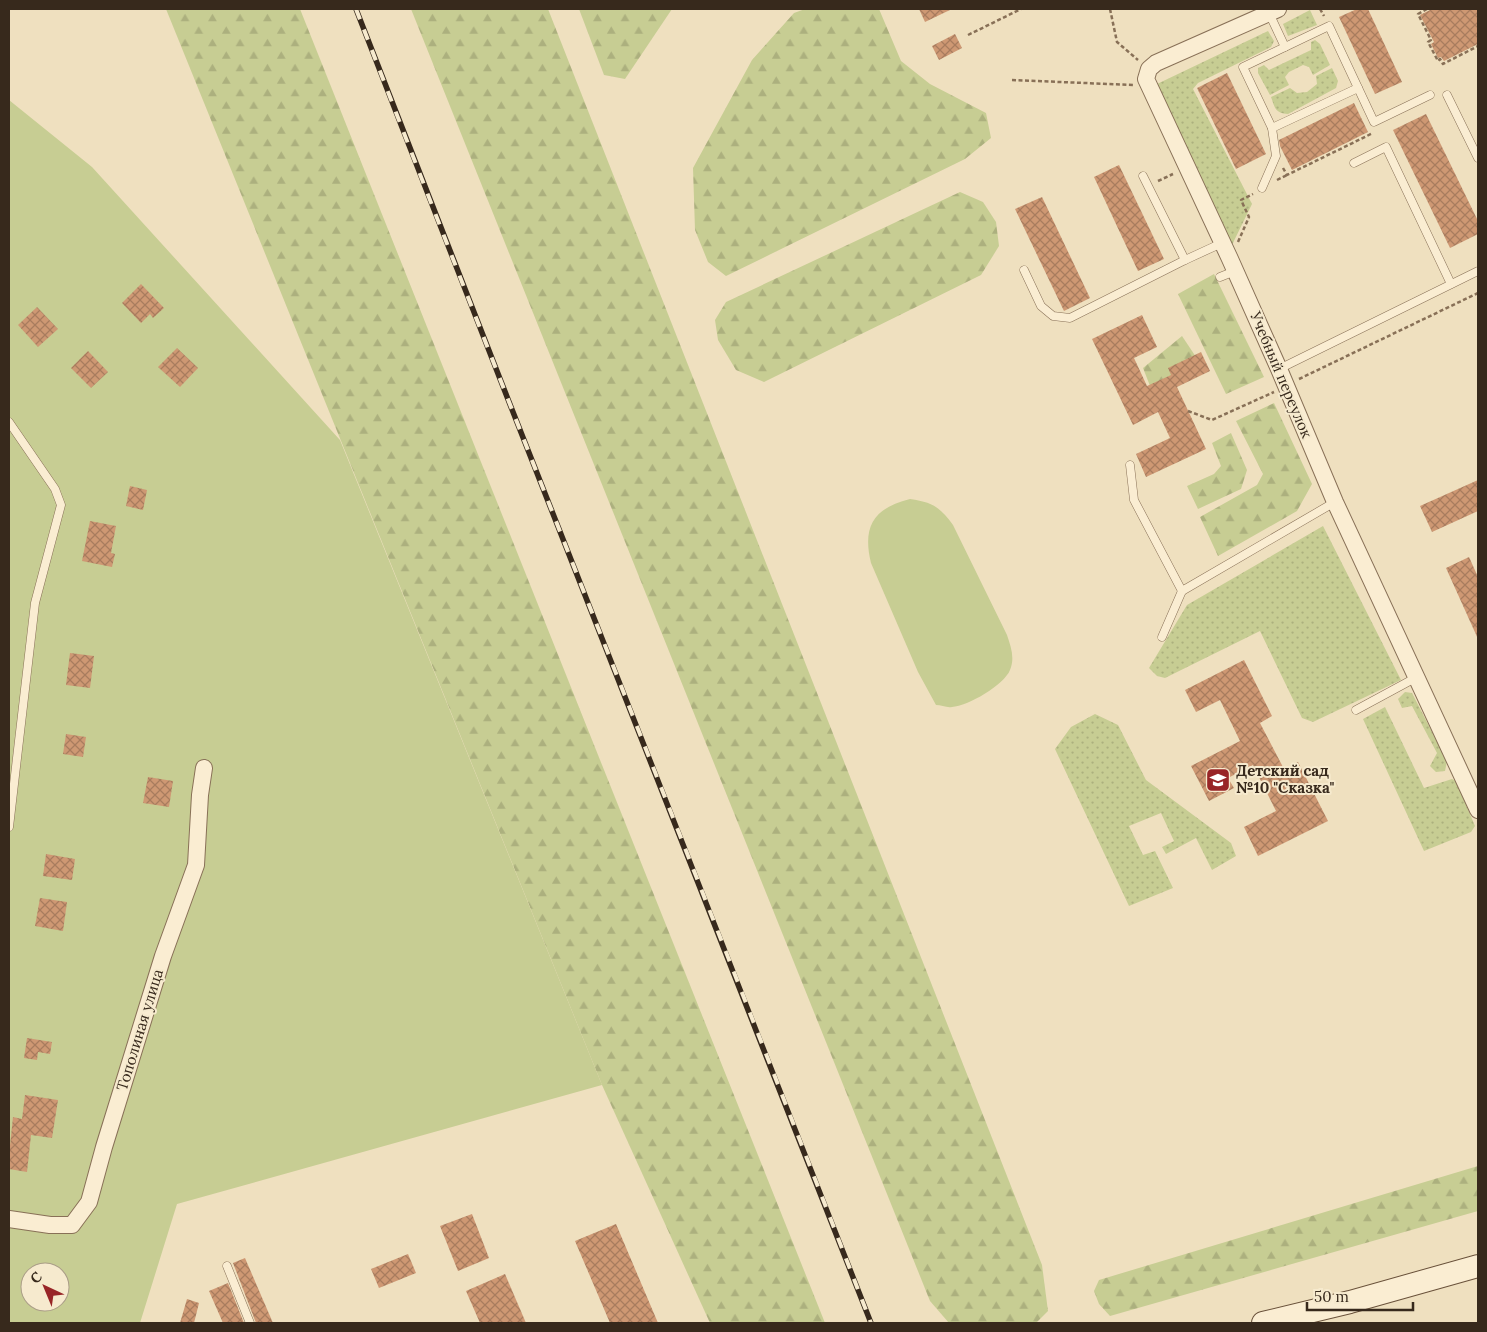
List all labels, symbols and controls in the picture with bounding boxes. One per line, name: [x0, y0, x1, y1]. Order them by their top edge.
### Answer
street label: Учебный переулок: [1246, 308, 1317, 441]
place label: Детский сад №10 "Сказка": [1236, 761, 1334, 797]
school or university icon: Детский сад №10 "Сказка": [1205, 767, 1231, 793]
street label: Тополиная улица: [112, 966, 167, 1093]
north arrow: [20, 1262, 70, 1312]
text: С: [26, 1268, 46, 1287]
scale bar: [1307, 1280, 1413, 1312]
text: 50 m: [1314, 1287, 1349, 1306]

